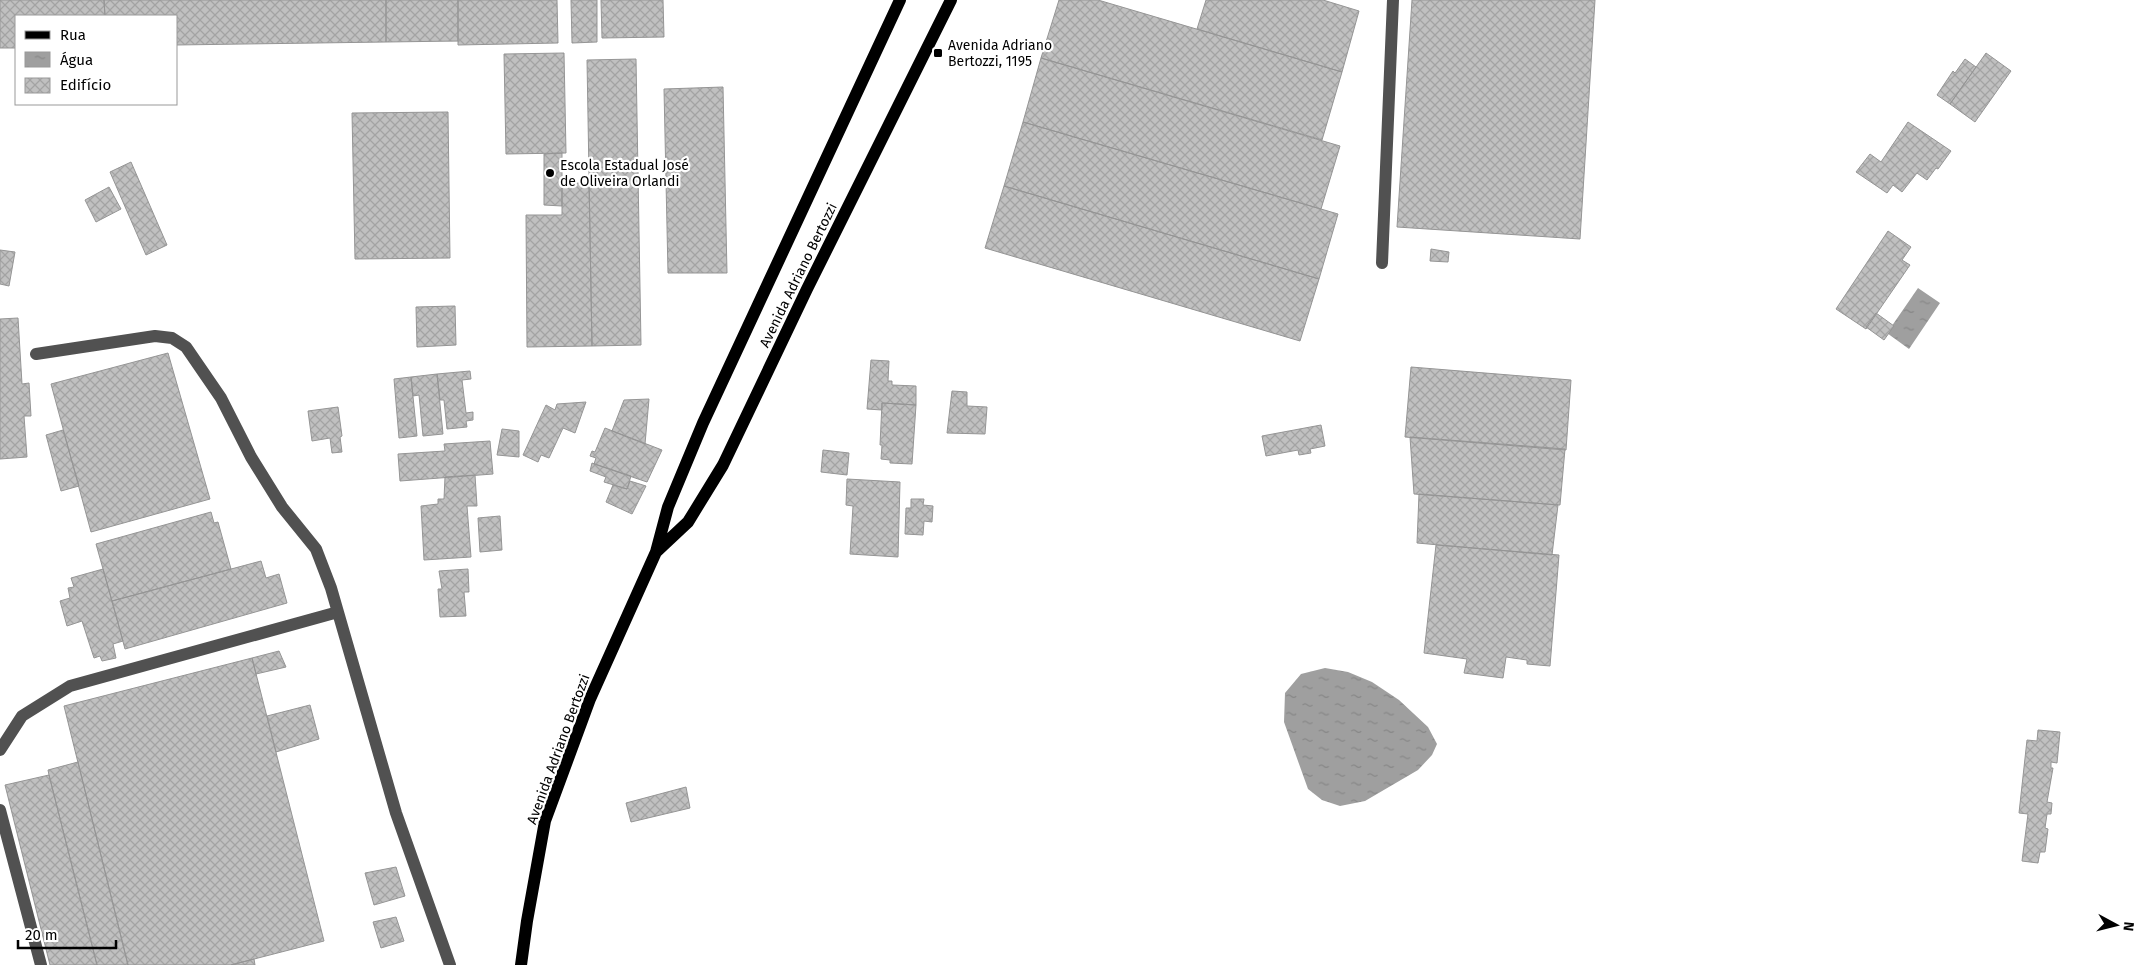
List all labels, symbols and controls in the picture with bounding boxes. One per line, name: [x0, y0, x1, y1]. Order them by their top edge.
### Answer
legend: [15, 15, 178, 105]
text: Rua: [60, 26, 86, 44]
place label: Avenida Adriano Bertozzi, 1195: [948, 37, 1052, 70]
marker: Avenida Adriano Bertozzi, 1195: [932, 47, 944, 59]
text: Água: [60, 51, 93, 69]
text: Edifício: [60, 76, 111, 94]
place label: Escola Estadual José de Oliveira Orlandi: [560, 157, 689, 190]
marker: Escola Estadual José de Oliveira Orlandi: [544, 167, 556, 179]
street label: Avenida Adriano Bertozzi: [756, 200, 841, 350]
street label: Avenida Adriano Bertozzi: [523, 672, 594, 827]
north arrow: [2091, 900, 2141, 950]
scale bar: [18, 918, 115, 950]
text: N: [2119, 921, 2137, 932]
text: 20 m: [25, 926, 58, 944]

